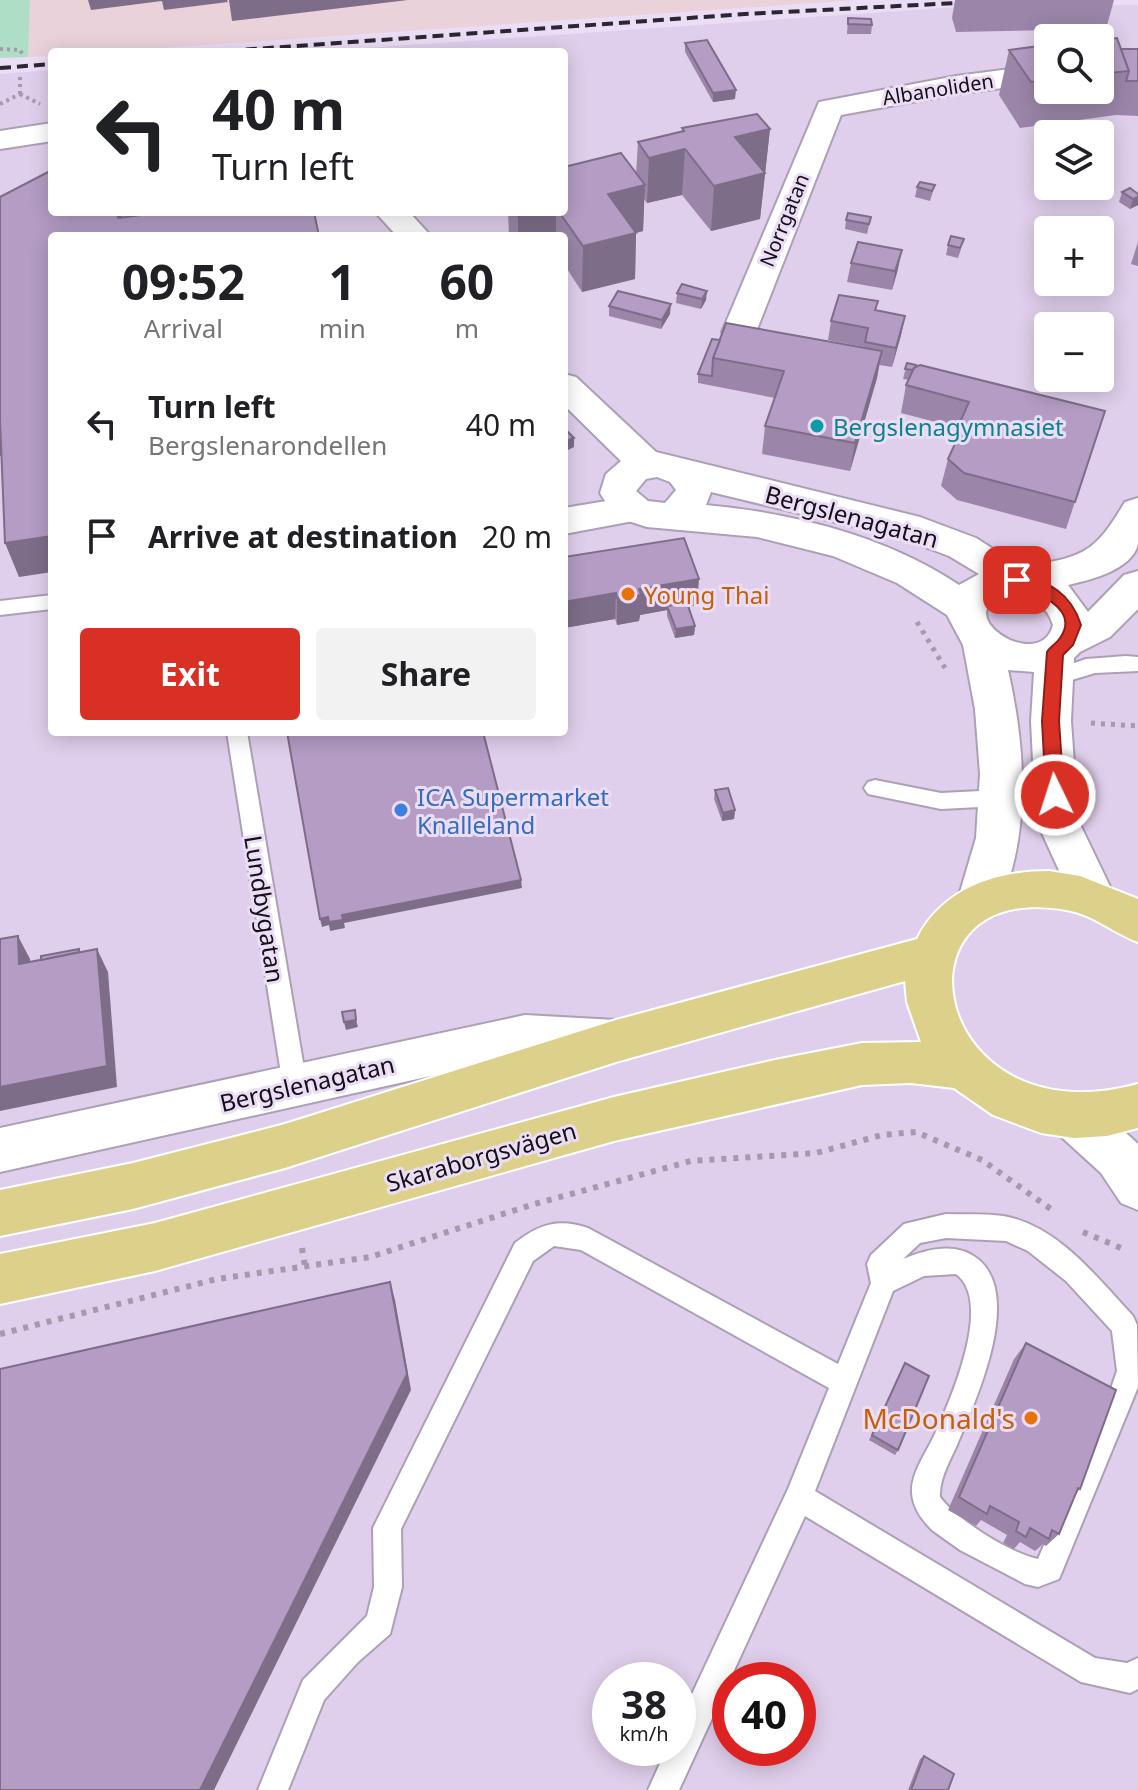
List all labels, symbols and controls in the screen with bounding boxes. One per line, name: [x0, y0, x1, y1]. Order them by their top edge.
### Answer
map controls: [1034, 24, 1114, 392]
button: search: [1034, 24, 1114, 104]
street label: Albanoliden: [880, 67, 996, 111]
text: 40 m: [212, 70, 345, 146]
icon: left: [80, 80, 184, 184]
button: layers: [1034, 120, 1114, 200]
text: Turn left: [212, 142, 354, 191]
street label: Norrgatan: [753, 170, 815, 270]
button: +: [1034, 216, 1114, 296]
text: 09:52: [122, 249, 245, 314]
text: 1: [328, 249, 356, 314]
text: 60: [439, 249, 494, 314]
text: Arrival: [144, 310, 223, 346]
text: min: [319, 310, 366, 346]
text: m: [455, 310, 479, 346]
button: −: [1034, 312, 1114, 392]
text: Turn left: [148, 386, 276, 427]
icon: left: [80, 402, 124, 446]
text: 40 m: [466, 404, 536, 445]
place label: Bergslenagymnasiet: [833, 410, 1064, 443]
marker: Bergslenagymnasiet: [808, 417, 826, 435]
text: Bergslenarondellen: [148, 427, 387, 463]
street label: Bergslenagatan: [762, 477, 942, 555]
icon: arrive: [80, 514, 124, 558]
text: Arrive at destination: [148, 516, 458, 557]
text: 20 m: [482, 516, 552, 557]
pin: [983, 546, 1051, 614]
icon: arrive: [995, 558, 1039, 602]
place label: Young Thai: [644, 578, 769, 611]
marker: Young Thai: [619, 585, 637, 603]
button: Exit: [80, 628, 300, 720]
button: Share: [316, 628, 536, 720]
position arrow: [1013, 753, 1097, 837]
place label: ICA Supermarket Knalleland: [417, 780, 609, 841]
marker: ICA Supermarket Knalleland: [392, 801, 410, 819]
street label: Lundbygatan: [237, 833, 293, 985]
street label: Bergslenagatan: [216, 1047, 398, 1119]
street label: Skaraborgsvägen: [382, 1113, 580, 1199]
place label: McDonald's: [862, 1399, 1015, 1437]
marker: McDonald's: [1022, 1409, 1040, 1427]
speed limit sign: 40: [712, 1662, 816, 1766]
text: 38: [621, 1676, 667, 1731]
text: km/h: [619, 1720, 669, 1747]

